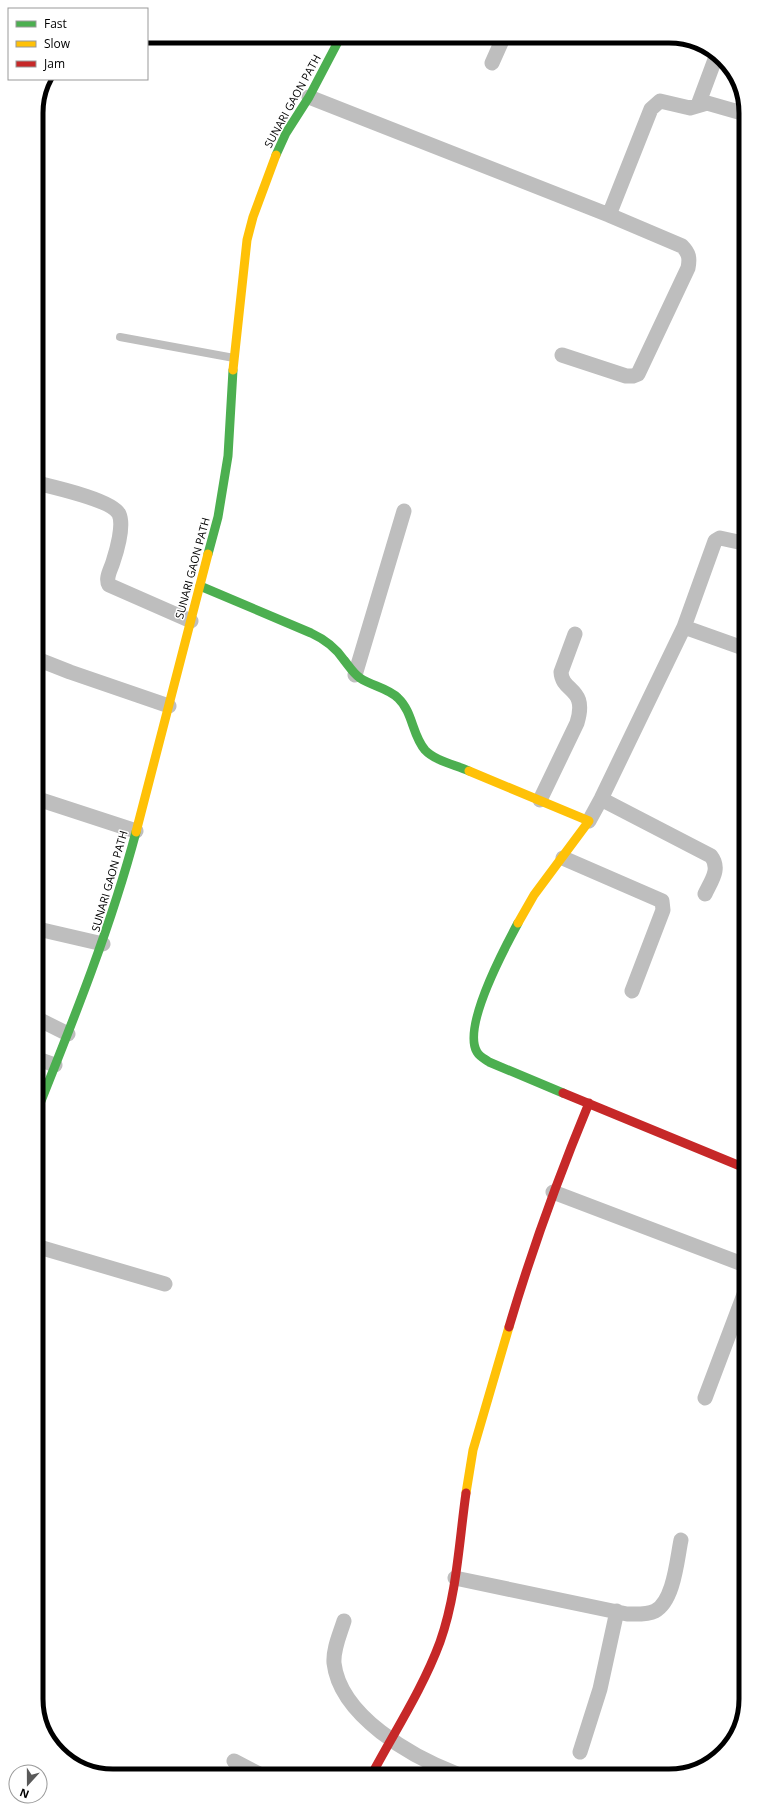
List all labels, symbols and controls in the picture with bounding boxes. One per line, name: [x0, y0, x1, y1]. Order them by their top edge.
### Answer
legend: [8, 8, 148, 80]
text: Fast: [44, 15, 67, 32]
text: Slow: [44, 35, 71, 52]
street label: SUNARI GAON PATH: [260, 52, 324, 150]
text: Jam: [43, 55, 65, 72]
street label: SUNARI GAON PATH: [171, 516, 213, 620]
street label: SUNARI GAON PATH: [87, 829, 131, 933]
north arrow: [8, 1764, 48, 1804]
text: N: [17, 1785, 31, 1802]

